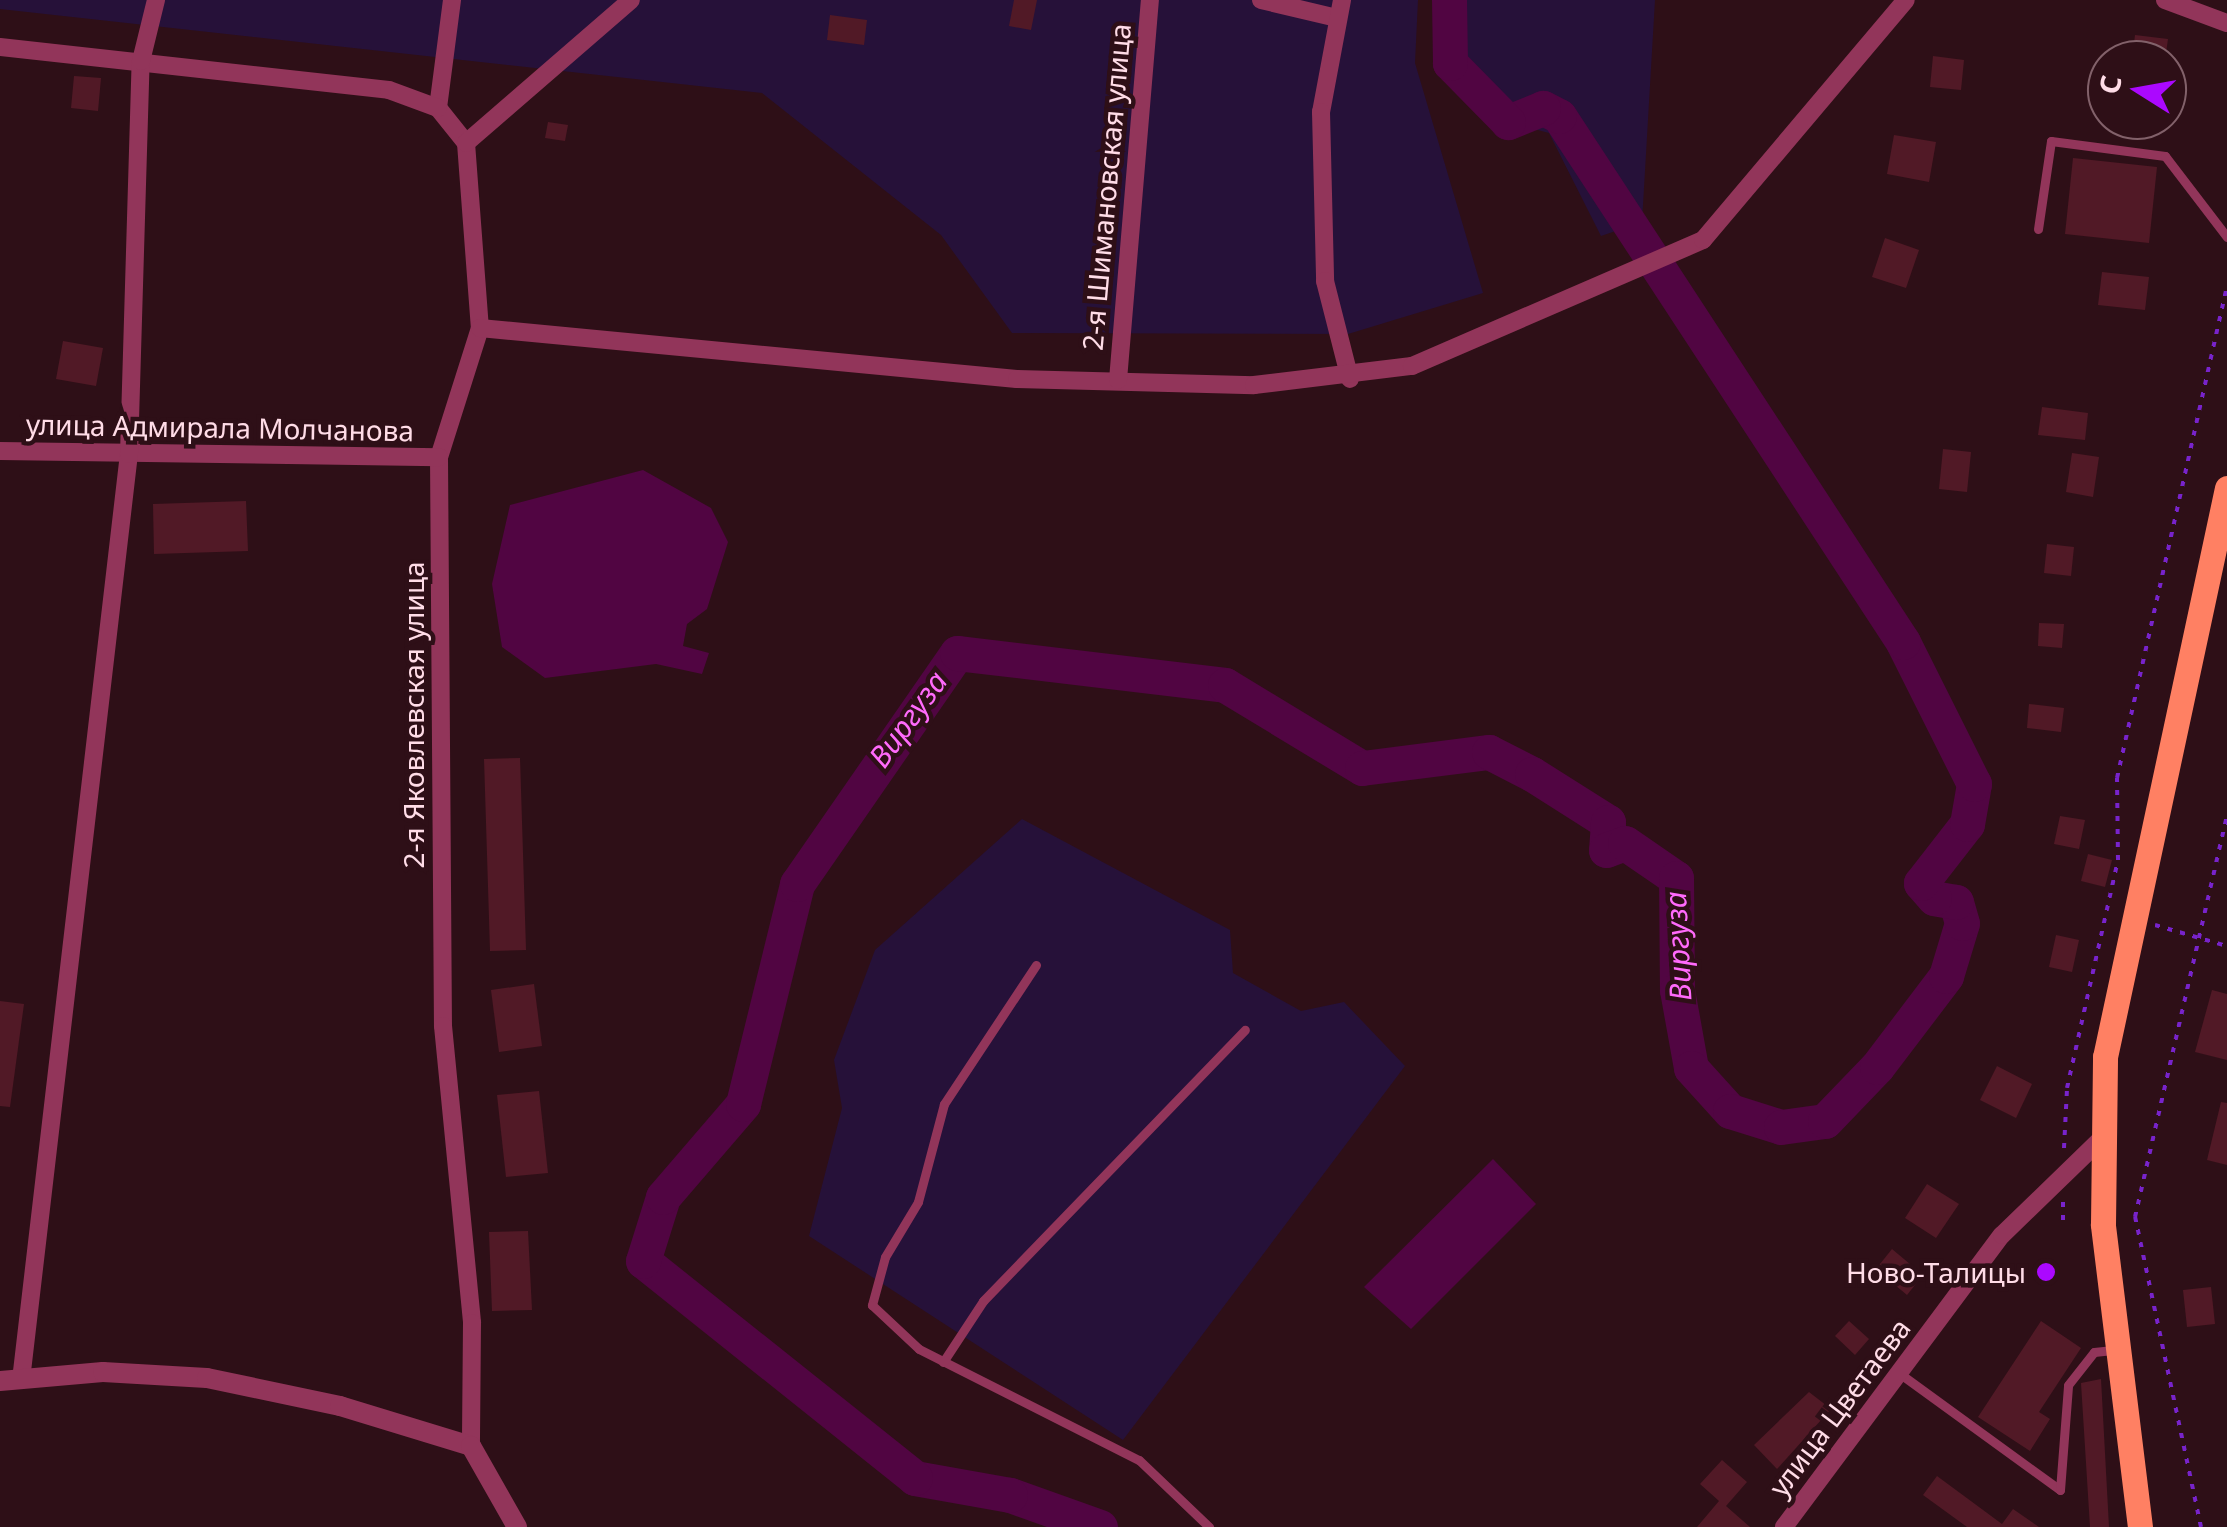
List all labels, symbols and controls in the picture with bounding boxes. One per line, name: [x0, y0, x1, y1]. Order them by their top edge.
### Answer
street label: 2-я Шимановская улица: [1075, 22, 1137, 352]
north arrow: [2087, 40, 2187, 140]
text: С: [2089, 72, 2130, 97]
street label: улица Адмирала Молчанова: [26, 407, 414, 447]
street label: 2-я Яковлевская улица: [396, 561, 430, 869]
water label: Виргуза: [861, 664, 955, 774]
water label: Виргуза: [1657, 890, 1699, 1002]
place label: Ново-Талицы: [1846, 1255, 2026, 1289]
marker: Ново-Талицы: [2035, 1261, 2057, 1283]
street label: улица Цветаева: [1761, 1312, 1917, 1502]

